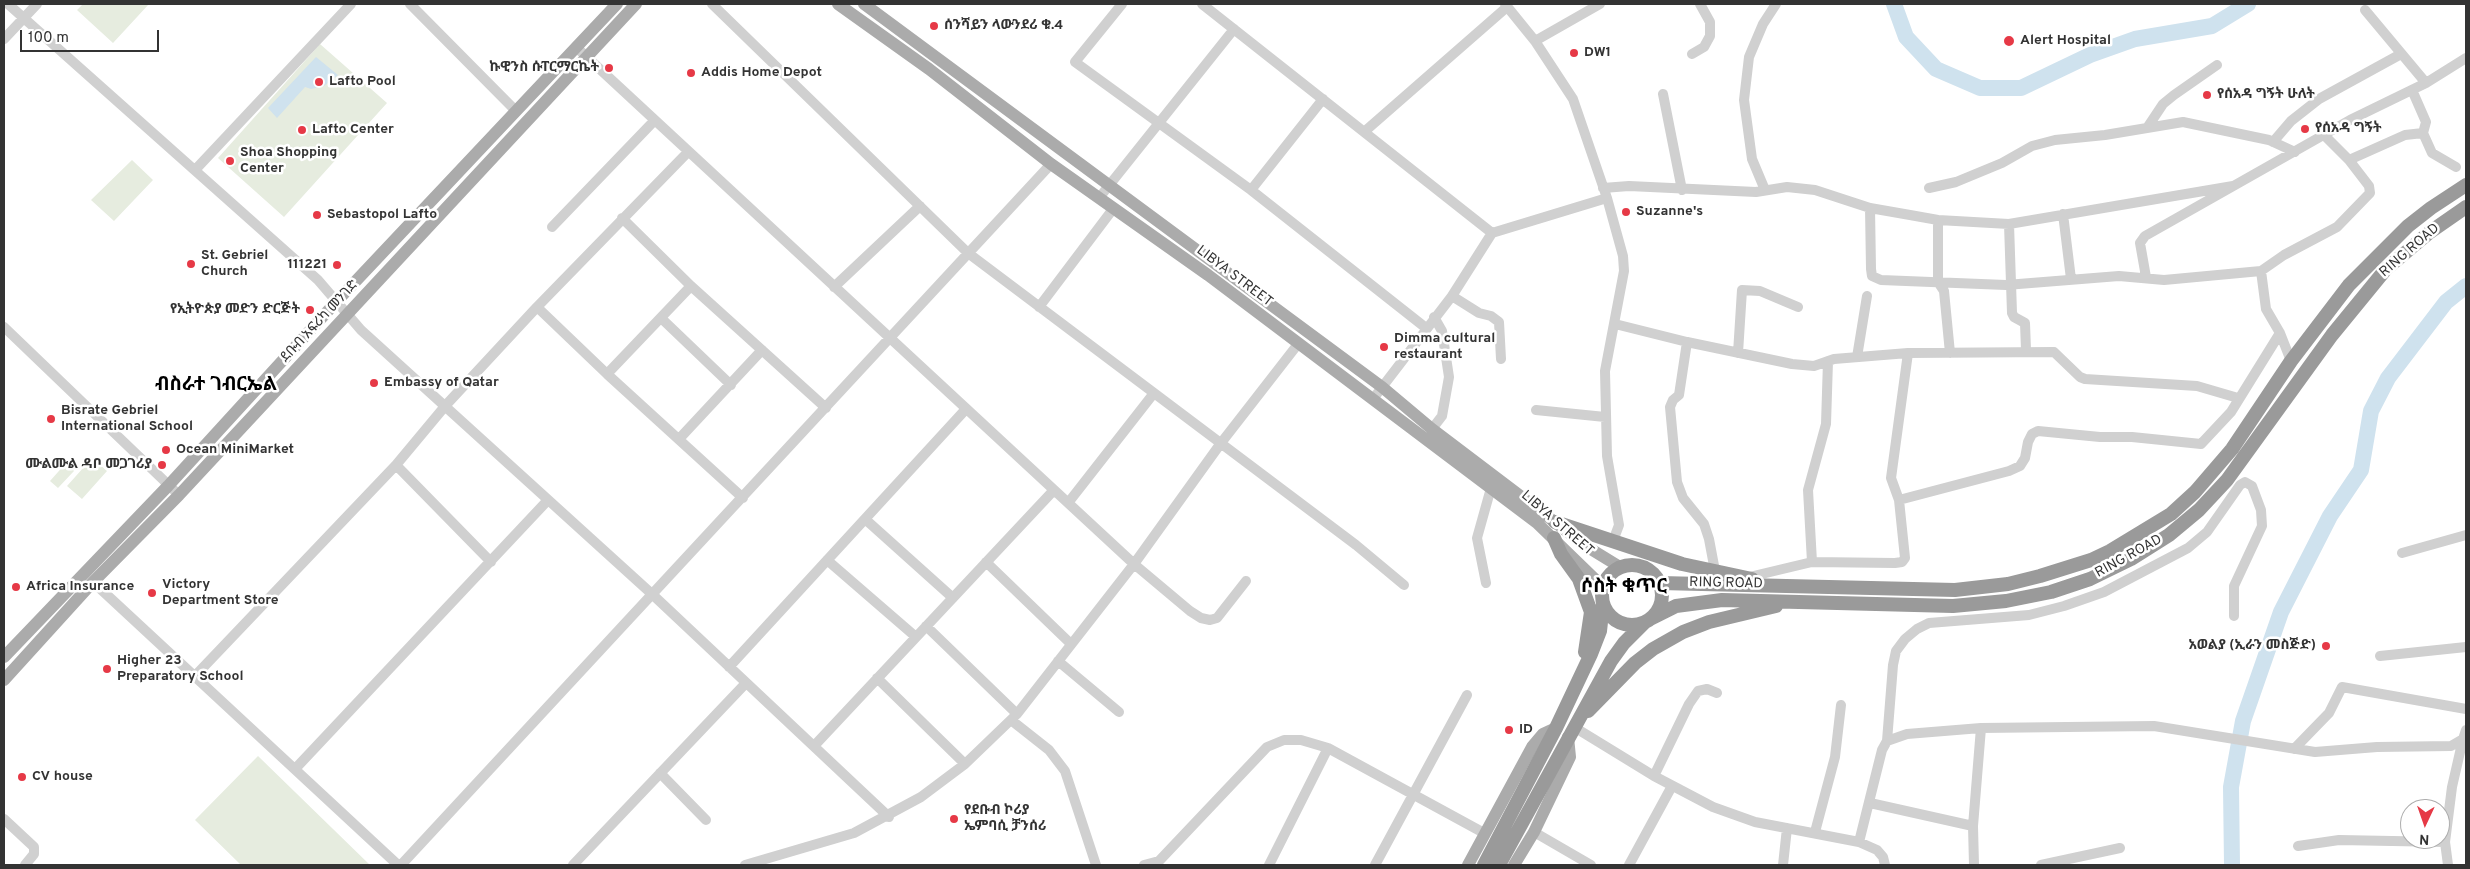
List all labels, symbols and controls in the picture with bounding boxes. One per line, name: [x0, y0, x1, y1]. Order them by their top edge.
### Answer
place label: ሰንሻይን ላውንደሪ ቁ.4: [944, 18, 1063, 34]
scale bar: [22, 20, 161, 52]
marker: ሰንሻይን ላውንደሪ ቁ.4: [928, 20, 940, 32]
text: 100 m: [28, 29, 69, 48]
place label: Alert Hospital: [2020, 33, 2111, 49]
marker: Alert Hospital: [2002, 34, 2016, 48]
place label: DW1: [1584, 45, 1611, 61]
marker: DW1: [1568, 47, 1580, 59]
place label: ኩዊንስ ሱፐርማርኬት: [489, 60, 599, 76]
marker: ኩዊንስ ሱፐርማርኬት: [603, 62, 615, 74]
place label: Addis Home Depot: [701, 65, 822, 81]
marker: Addis Home Depot: [685, 67, 697, 79]
place label: Lafto Pool: [329, 74, 396, 90]
marker: Lafto Pool: [313, 76, 325, 88]
place label: የሰአዳ ግኝት ሁለት: [2217, 87, 2315, 103]
marker: የሰአዳ ግኝት ሁለት: [2201, 89, 2213, 101]
place label: የሰአዳ ግኝት: [2315, 121, 2382, 137]
place label: Lafto Center: [312, 122, 394, 138]
marker: የሰአዳ ግኝት: [2299, 123, 2311, 135]
marker: Lafto Center: [296, 124, 308, 136]
place label: Shoa Shopping Center: [240, 145, 337, 178]
marker: Shoa Shopping Center: [224, 155, 236, 167]
place label: Suzanne's: [1636, 204, 1703, 220]
marker: Suzanne's: [1620, 206, 1632, 218]
place label: Sebastopol Lafto: [327, 207, 437, 223]
marker: Sebastopol Lafto: [311, 209, 323, 221]
street label: RING ROAD: [2377, 220, 2443, 282]
street label: LIBYA STREET: [1193, 243, 1275, 311]
place label: St. Gebriel Church: [201, 248, 268, 280]
place label: 111221: [287, 257, 327, 273]
marker: St. Gebriel Church: [185, 258, 197, 270]
marker: 111221: [331, 259, 343, 271]
street label: ደቡብ አፍሪካ መንገድ: [278, 277, 362, 367]
place label: የኢትዮጵያ መድን ድርጅት: [170, 302, 300, 318]
marker: የኢትዮጵያ መድን ድርጅት: [304, 304, 316, 316]
place label: Dimma cultural restaurant: [1394, 331, 1495, 364]
marker: Dimma cultural restaurant: [1378, 341, 1390, 353]
district label: ብስራተ ገብርኤል: [155, 375, 277, 397]
place label: Embassy of Qatar: [384, 375, 499, 391]
marker: Embassy of Qatar: [368, 377, 380, 389]
place label: Bisrate Gebriel International School: [61, 403, 193, 436]
marker: Bisrate Gebriel International School: [45, 413, 57, 425]
place label: Ocean MiniMarket: [176, 442, 294, 458]
marker: Ocean MiniMarket: [160, 444, 172, 456]
place label: ሙልሙል ዳቦ መጋገሪያ: [25, 457, 152, 473]
marker: ሙልሙል ዳቦ መጋገሪያ: [156, 459, 168, 471]
street label: LIBYA STREET: [1517, 488, 1597, 560]
street label: RING ROAD: [2093, 532, 2165, 582]
street label: RING ROAD: [1689, 575, 1763, 593]
place label: Victory Department Store: [162, 577, 279, 610]
district label: ሶስት ቁጥር: [1581, 577, 1667, 599]
place label: Africa Insurance: [26, 579, 134, 595]
marker: Africa Insurance: [10, 581, 22, 593]
marker: Victory Department Store: [146, 587, 158, 599]
place label: አወልያ (ኢራን መስጅድ): [2189, 638, 2316, 654]
marker: አወልያ (ኢራን መስጅድ): [2320, 640, 2332, 652]
place label: Higher 23 Preparatory School: [117, 653, 243, 686]
marker: Higher 23 Preparatory School: [101, 663, 113, 675]
place label: ID: [1519, 722, 1533, 738]
marker: ID: [1503, 724, 1515, 736]
place label: CV house: [32, 769, 93, 785]
marker: CV house: [16, 771, 28, 783]
north arrow: [2400, 799, 2450, 849]
place label: የደቡብ ኮሪያ ኤምባሲ ቻንሰሪ: [964, 803, 1046, 836]
marker: የደቡብ ኮሪያ ኤምባሲ ቻንሰሪ: [948, 813, 960, 825]
text: N: [2419, 830, 2430, 847]

